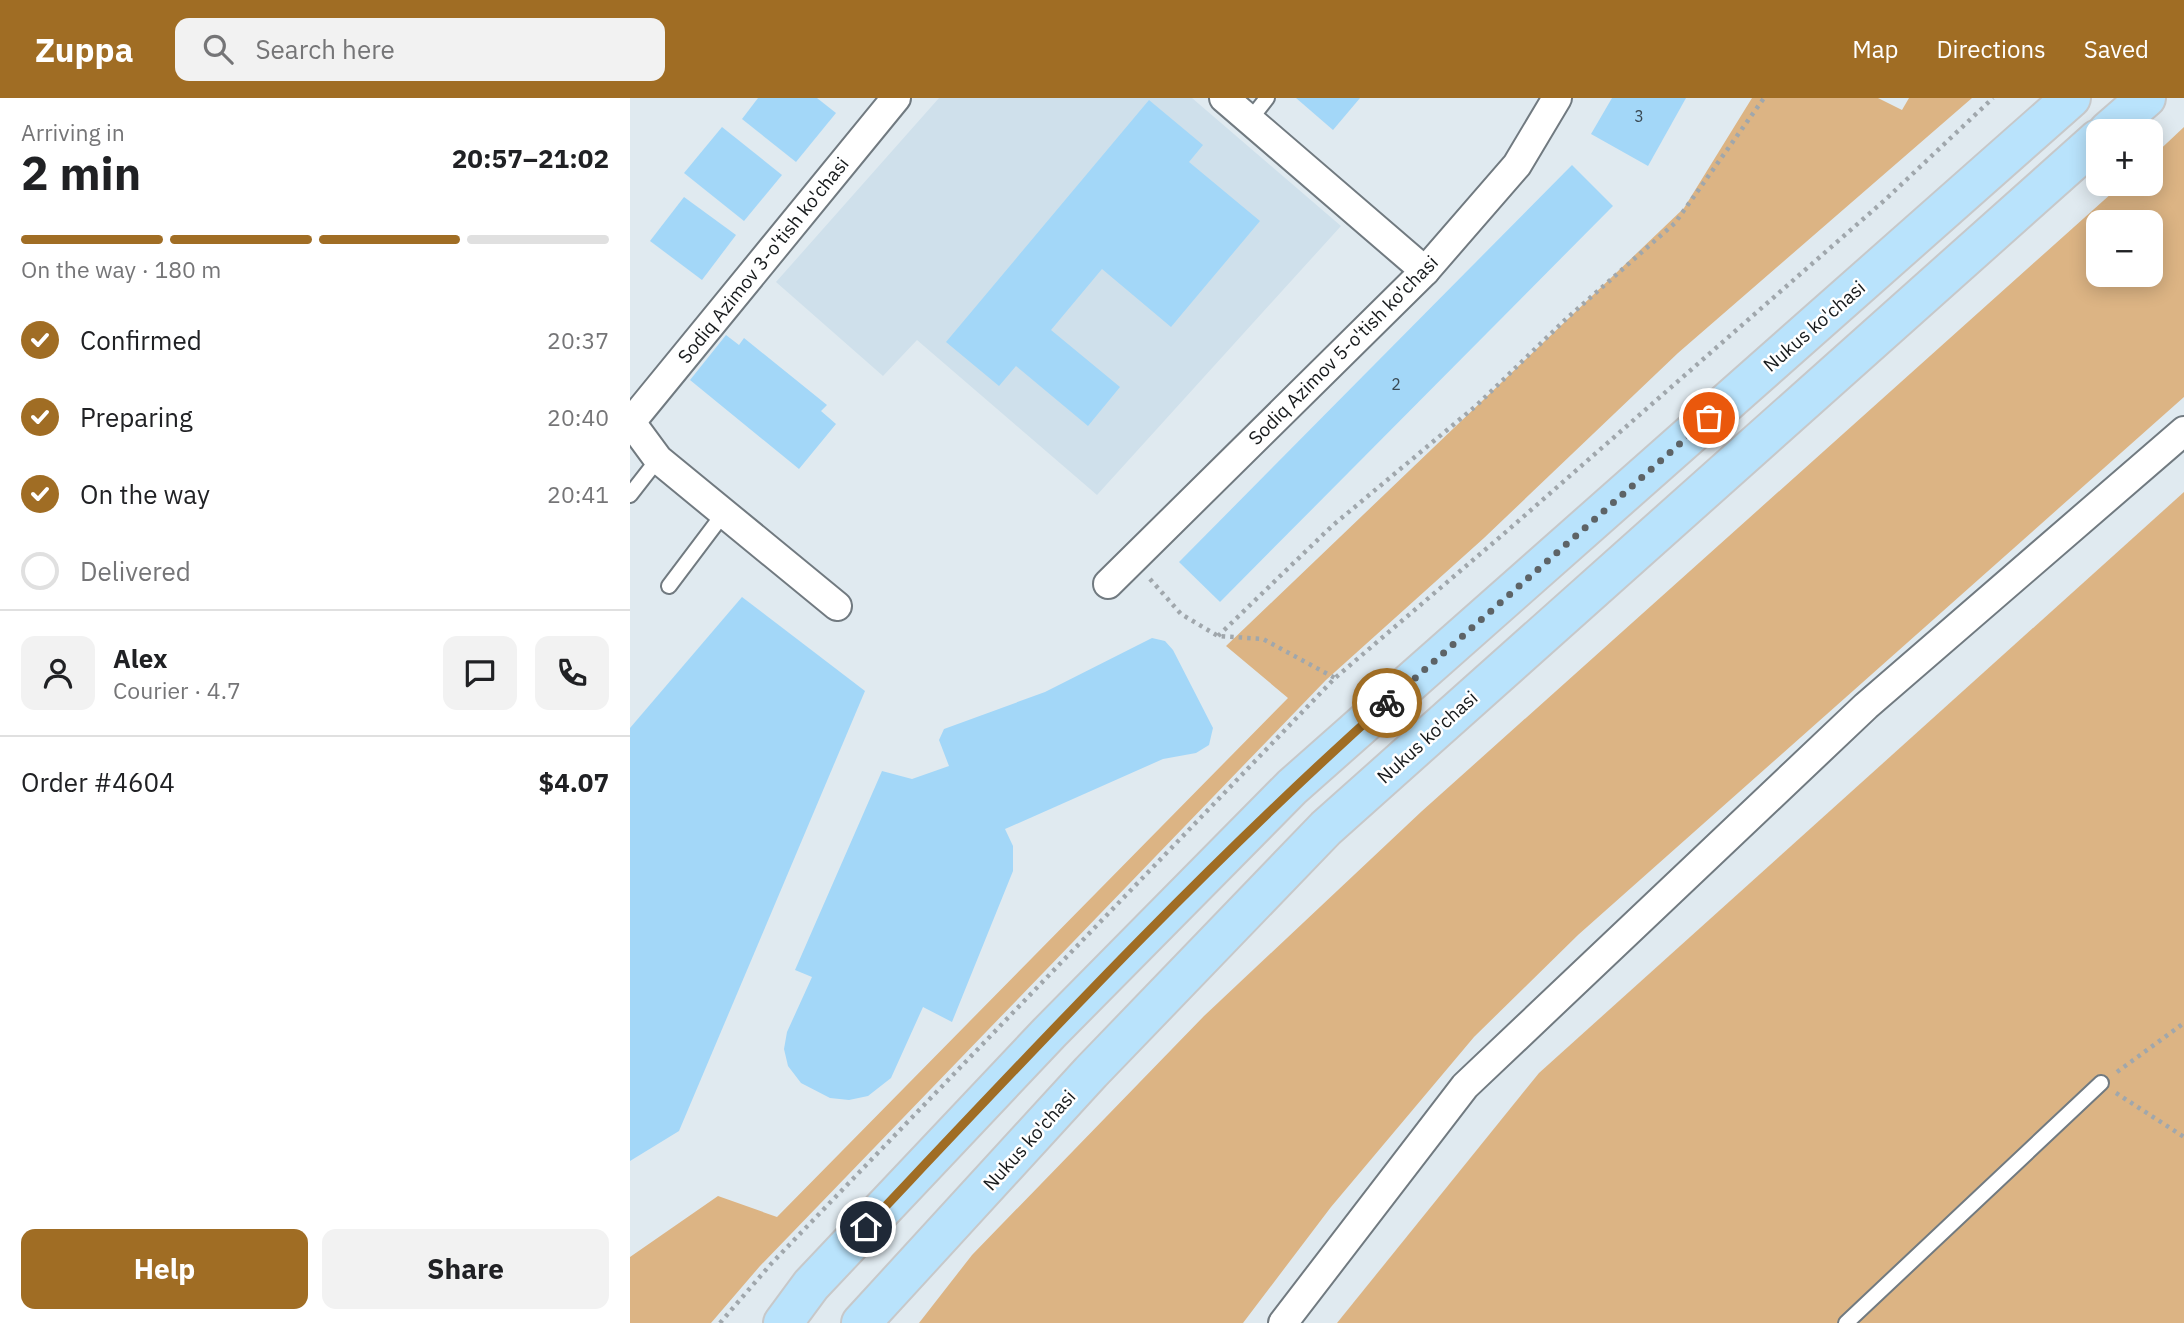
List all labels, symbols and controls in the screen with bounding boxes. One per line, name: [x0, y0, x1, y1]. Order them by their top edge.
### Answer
search box: [175, 18, 665, 81]
text: Zuppa: [35, 28, 133, 71]
icon: search: [199, 30, 237, 68]
text: Search here: [255, 32, 395, 66]
text: Map: [1852, 33, 1898, 65]
text: Directions: [1936, 33, 2046, 65]
text: Saved: [2084, 33, 2149, 65]
house number: 3: [1634, 106, 1644, 126]
text: Arriving in: [21, 117, 125, 147]
map controls: [2086, 119, 2163, 287]
button: +: [2086, 119, 2163, 196]
text: 20:57–21:02: [452, 141, 609, 175]
text: 2 min: [21, 143, 141, 203]
street label: Sodiq Azimov 3-o'tish ko'chasi: [672, 152, 854, 368]
button: −: [2086, 210, 2163, 287]
street label: Sodiq Azimov 5-o'tish ko'chasi: [1243, 250, 1443, 450]
text: On the way · 180 m: [21, 254, 221, 284]
street label: Nukus ko'chasi: [1758, 275, 1870, 377]
icon: check: [21, 321, 59, 359]
text: Confirmed: [80, 323, 202, 357]
text: 20:37: [547, 325, 609, 355]
house number: 2: [1391, 374, 1401, 394]
pin: [1679, 388, 1739, 448]
icon: check: [21, 398, 59, 436]
icon: bag: [1690, 399, 1728, 437]
text: Preparing: [80, 400, 193, 434]
text: 20:40: [547, 402, 609, 432]
icon: check: [21, 475, 59, 513]
text: On the way: [80, 477, 210, 511]
text: 20:41: [547, 479, 609, 509]
text: Delivered: [80, 554, 191, 588]
button: person: [21, 636, 95, 710]
button: chat: [443, 636, 517, 710]
button: phone: [535, 636, 609, 710]
text: Alex: [113, 641, 167, 675]
courier: [1352, 668, 1422, 738]
text: Courier · 4.7: [113, 675, 241, 705]
icon: bike: [1368, 684, 1406, 722]
street label: Nukus ko'chasi: [1372, 686, 1482, 788]
text: Order #4604: [21, 765, 175, 799]
text: $4.07: [539, 765, 609, 799]
street label: Nukus ko'chasi: [978, 1085, 1080, 1195]
pin: [836, 1197, 896, 1257]
icon: home: [847, 1208, 885, 1246]
button: Help: [21, 1229, 308, 1309]
button: Share: [322, 1229, 609, 1309]

